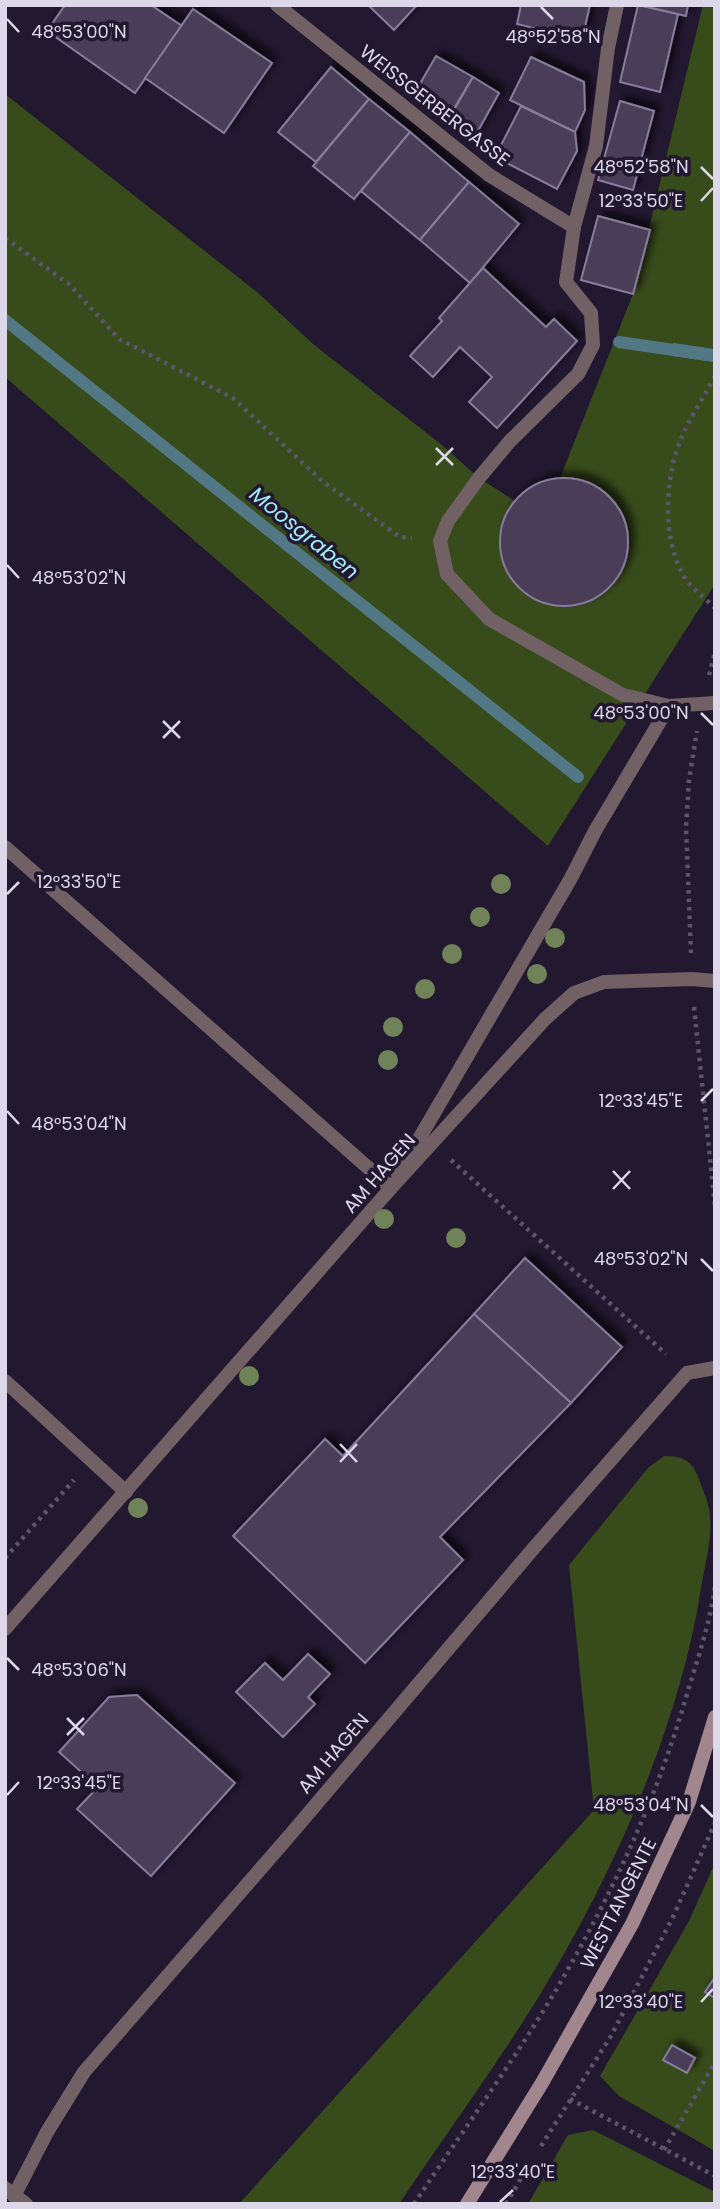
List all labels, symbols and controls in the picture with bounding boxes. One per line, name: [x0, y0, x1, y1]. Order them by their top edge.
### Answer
text: 48°53'00"N: [31, 19, 127, 44]
text: 48°52'58"N: [505, 24, 601, 49]
street label: WEISSGERBERGASSE: [354, 38, 515, 173]
text: 48°52'58"N: [593, 154, 689, 179]
text: 12°33'50"E: [599, 188, 683, 213]
water label: Moosgraben: [244, 480, 365, 586]
text: 48°53'02"N: [32, 565, 126, 590]
text: 48°53'00"N: [593, 700, 689, 725]
text: 12°33'50"E: [37, 869, 121, 894]
text: 12°33'45"E: [599, 1088, 683, 1113]
text: 48°53'04"N: [31, 1111, 127, 1136]
street label: AM HAGEN: [337, 1127, 422, 1219]
text: 48°53'02"N: [594, 1246, 688, 1271]
text: 48°53'06"N: [31, 1657, 127, 1682]
street label: AM HAGEN: [292, 1707, 375, 1800]
text: 12°33'45"E: [37, 1770, 121, 1795]
text: 48°53'04"N: [593, 1792, 689, 1817]
street label: WESTTANGENTE: [574, 1833, 663, 1974]
text: 12°33'40"E: [599, 1989, 683, 2014]
text: 12°33'40"E: [471, 2159, 555, 2184]

